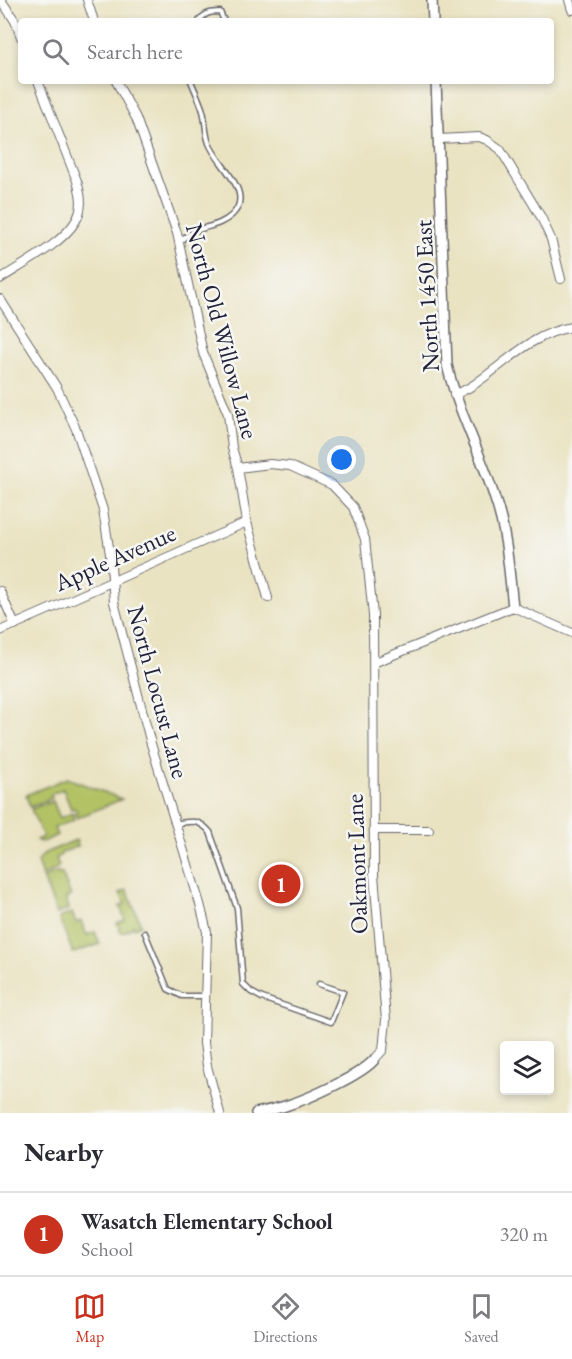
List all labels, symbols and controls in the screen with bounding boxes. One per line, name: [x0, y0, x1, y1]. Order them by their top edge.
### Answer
search box: [18, 18, 554, 84]
icon: search: [39, 35, 72, 68]
text: Search here: [87, 37, 182, 66]
street label: North 1450 East: [407, 219, 446, 373]
street label: North Old Willow Lane: [179, 220, 266, 442]
your location: [327, 445, 356, 474]
street label: Apple Avenue: [48, 517, 180, 599]
street label: North Locust Lane: [121, 602, 196, 782]
street label: Oakmont Lane: [339, 793, 374, 935]
pin: 1: [262, 862, 300, 906]
map controls: [500, 1041, 554, 1095]
button: layers: [500, 1041, 554, 1095]
text: Nearby: [24, 1135, 104, 1169]
text: Wasatch Elementary School: [81, 1207, 333, 1236]
text: 1: [38, 1221, 49, 1247]
text: 320 m: [500, 1221, 548, 1247]
text: School: [81, 1236, 133, 1262]
tab: Map: [73, 1290, 106, 1347]
tab: Directions: [253, 1290, 318, 1347]
tab: Saved: [464, 1290, 499, 1347]

